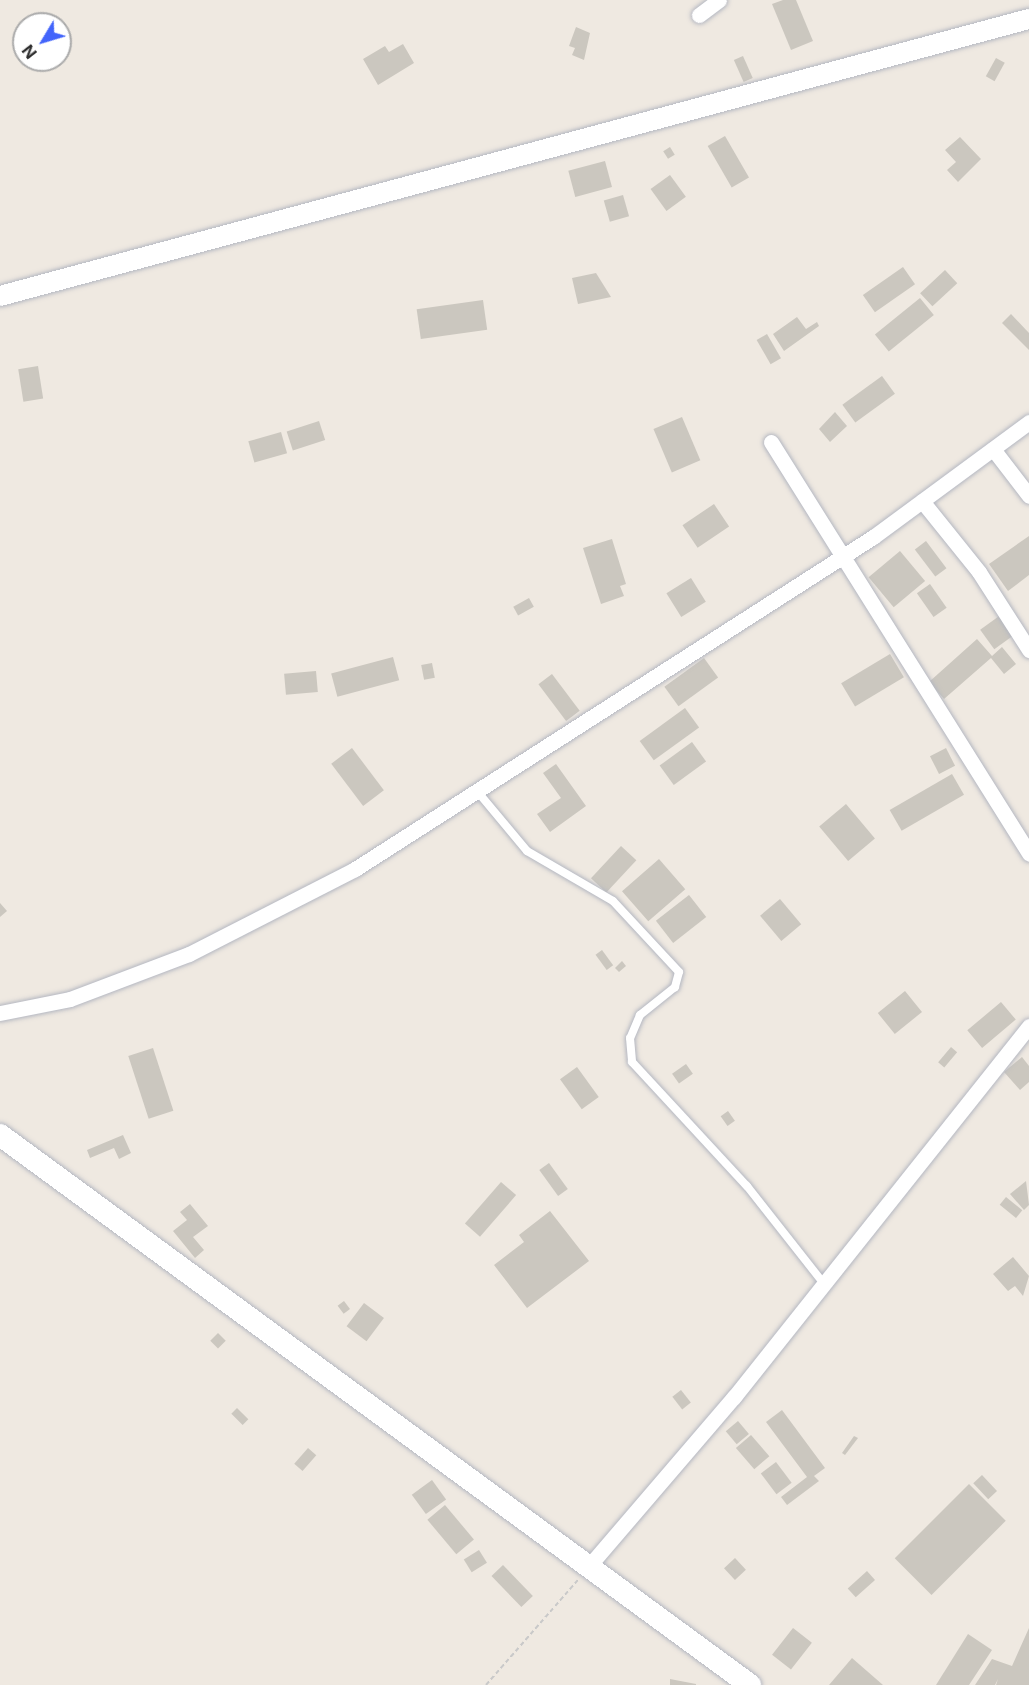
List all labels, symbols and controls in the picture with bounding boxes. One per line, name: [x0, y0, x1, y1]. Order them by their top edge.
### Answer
north arrow: [12, 12, 72, 72]
text: N: [18, 41, 41, 63]

